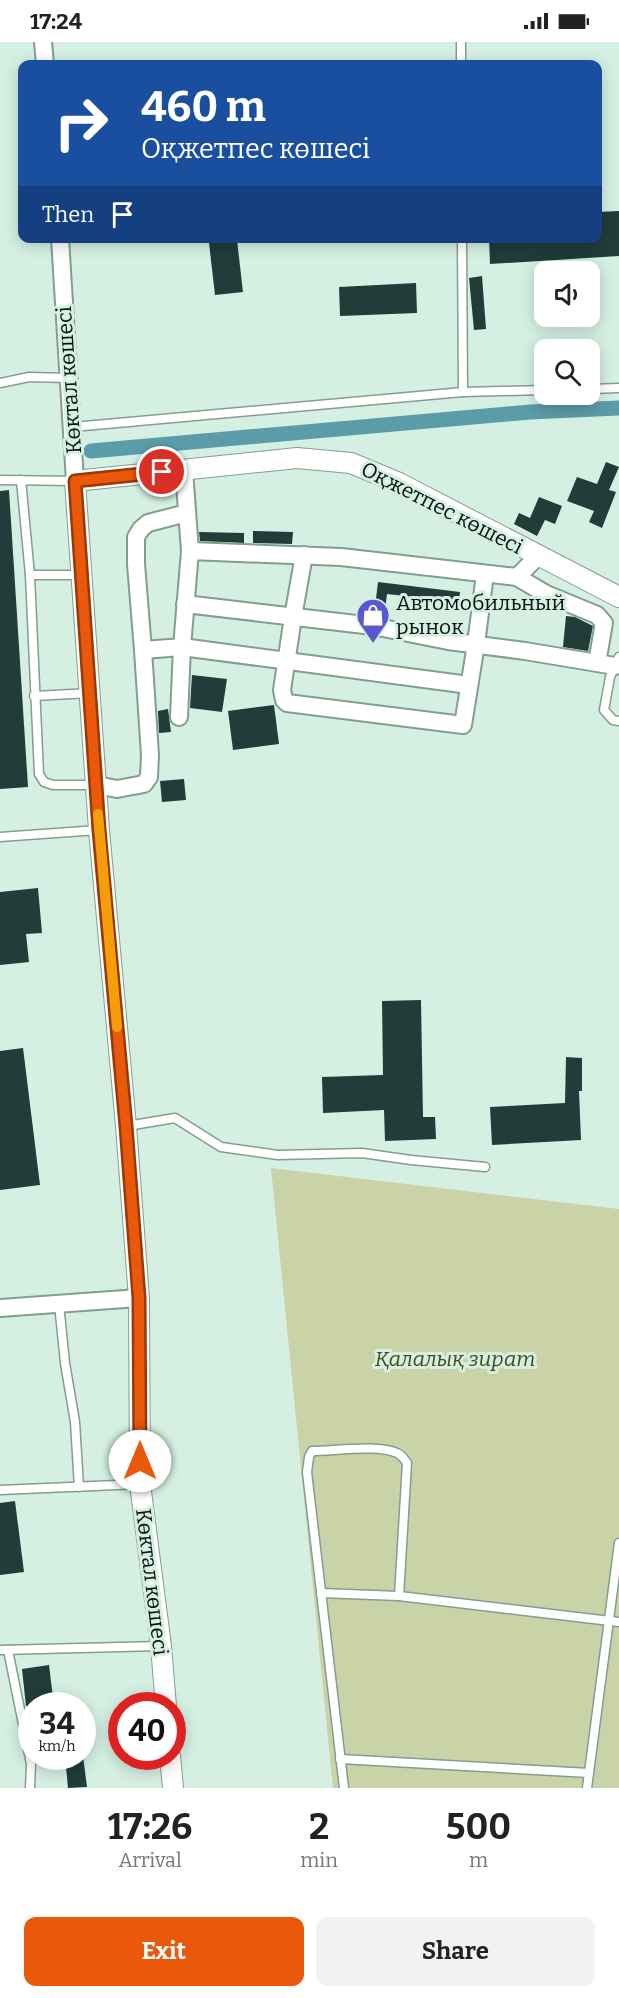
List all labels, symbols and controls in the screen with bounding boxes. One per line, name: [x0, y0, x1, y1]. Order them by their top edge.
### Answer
text: 17:24: [30, 8, 82, 35]
text: 460 m: [141, 82, 266, 132]
icon: right: [42, 84, 120, 162]
text: Оқжетпес көшесі: [141, 133, 370, 165]
icon: arrive: [106, 198, 139, 231]
text: Then: [42, 201, 94, 228]
map controls: [534, 261, 600, 405]
button: sound: [534, 261, 600, 327]
street label: Көктал көшесі: [51, 305, 87, 455]
button: search: [534, 339, 600, 405]
pin: [136, 446, 187, 497]
icon: arrive: [145, 455, 178, 488]
street label: Оқжетпес көшесі: [357, 456, 527, 560]
place label: Автомобильный рынок: [396, 590, 566, 640]
shop icon: Автомобильный рынок: [355, 597, 391, 644]
park label: Қалалық зират: [375, 1346, 535, 1372]
position arrow: [108, 1429, 172, 1493]
street label: Көктал көшесі: [130, 1507, 174, 1657]
speed limit sign: 40: [108, 1692, 186, 1770]
text: 34: [39, 1706, 75, 1742]
text: km/h: [38, 1737, 76, 1755]
text: 17:26: [108, 1805, 192, 1849]
text: 2: [309, 1805, 329, 1849]
text: 500: [446, 1805, 511, 1849]
text: Arrival: [118, 1848, 182, 1872]
text: min: [300, 1848, 338, 1872]
text: m: [469, 1848, 488, 1872]
button: Exit: [24, 1917, 304, 1986]
button: Share: [316, 1917, 595, 1986]

